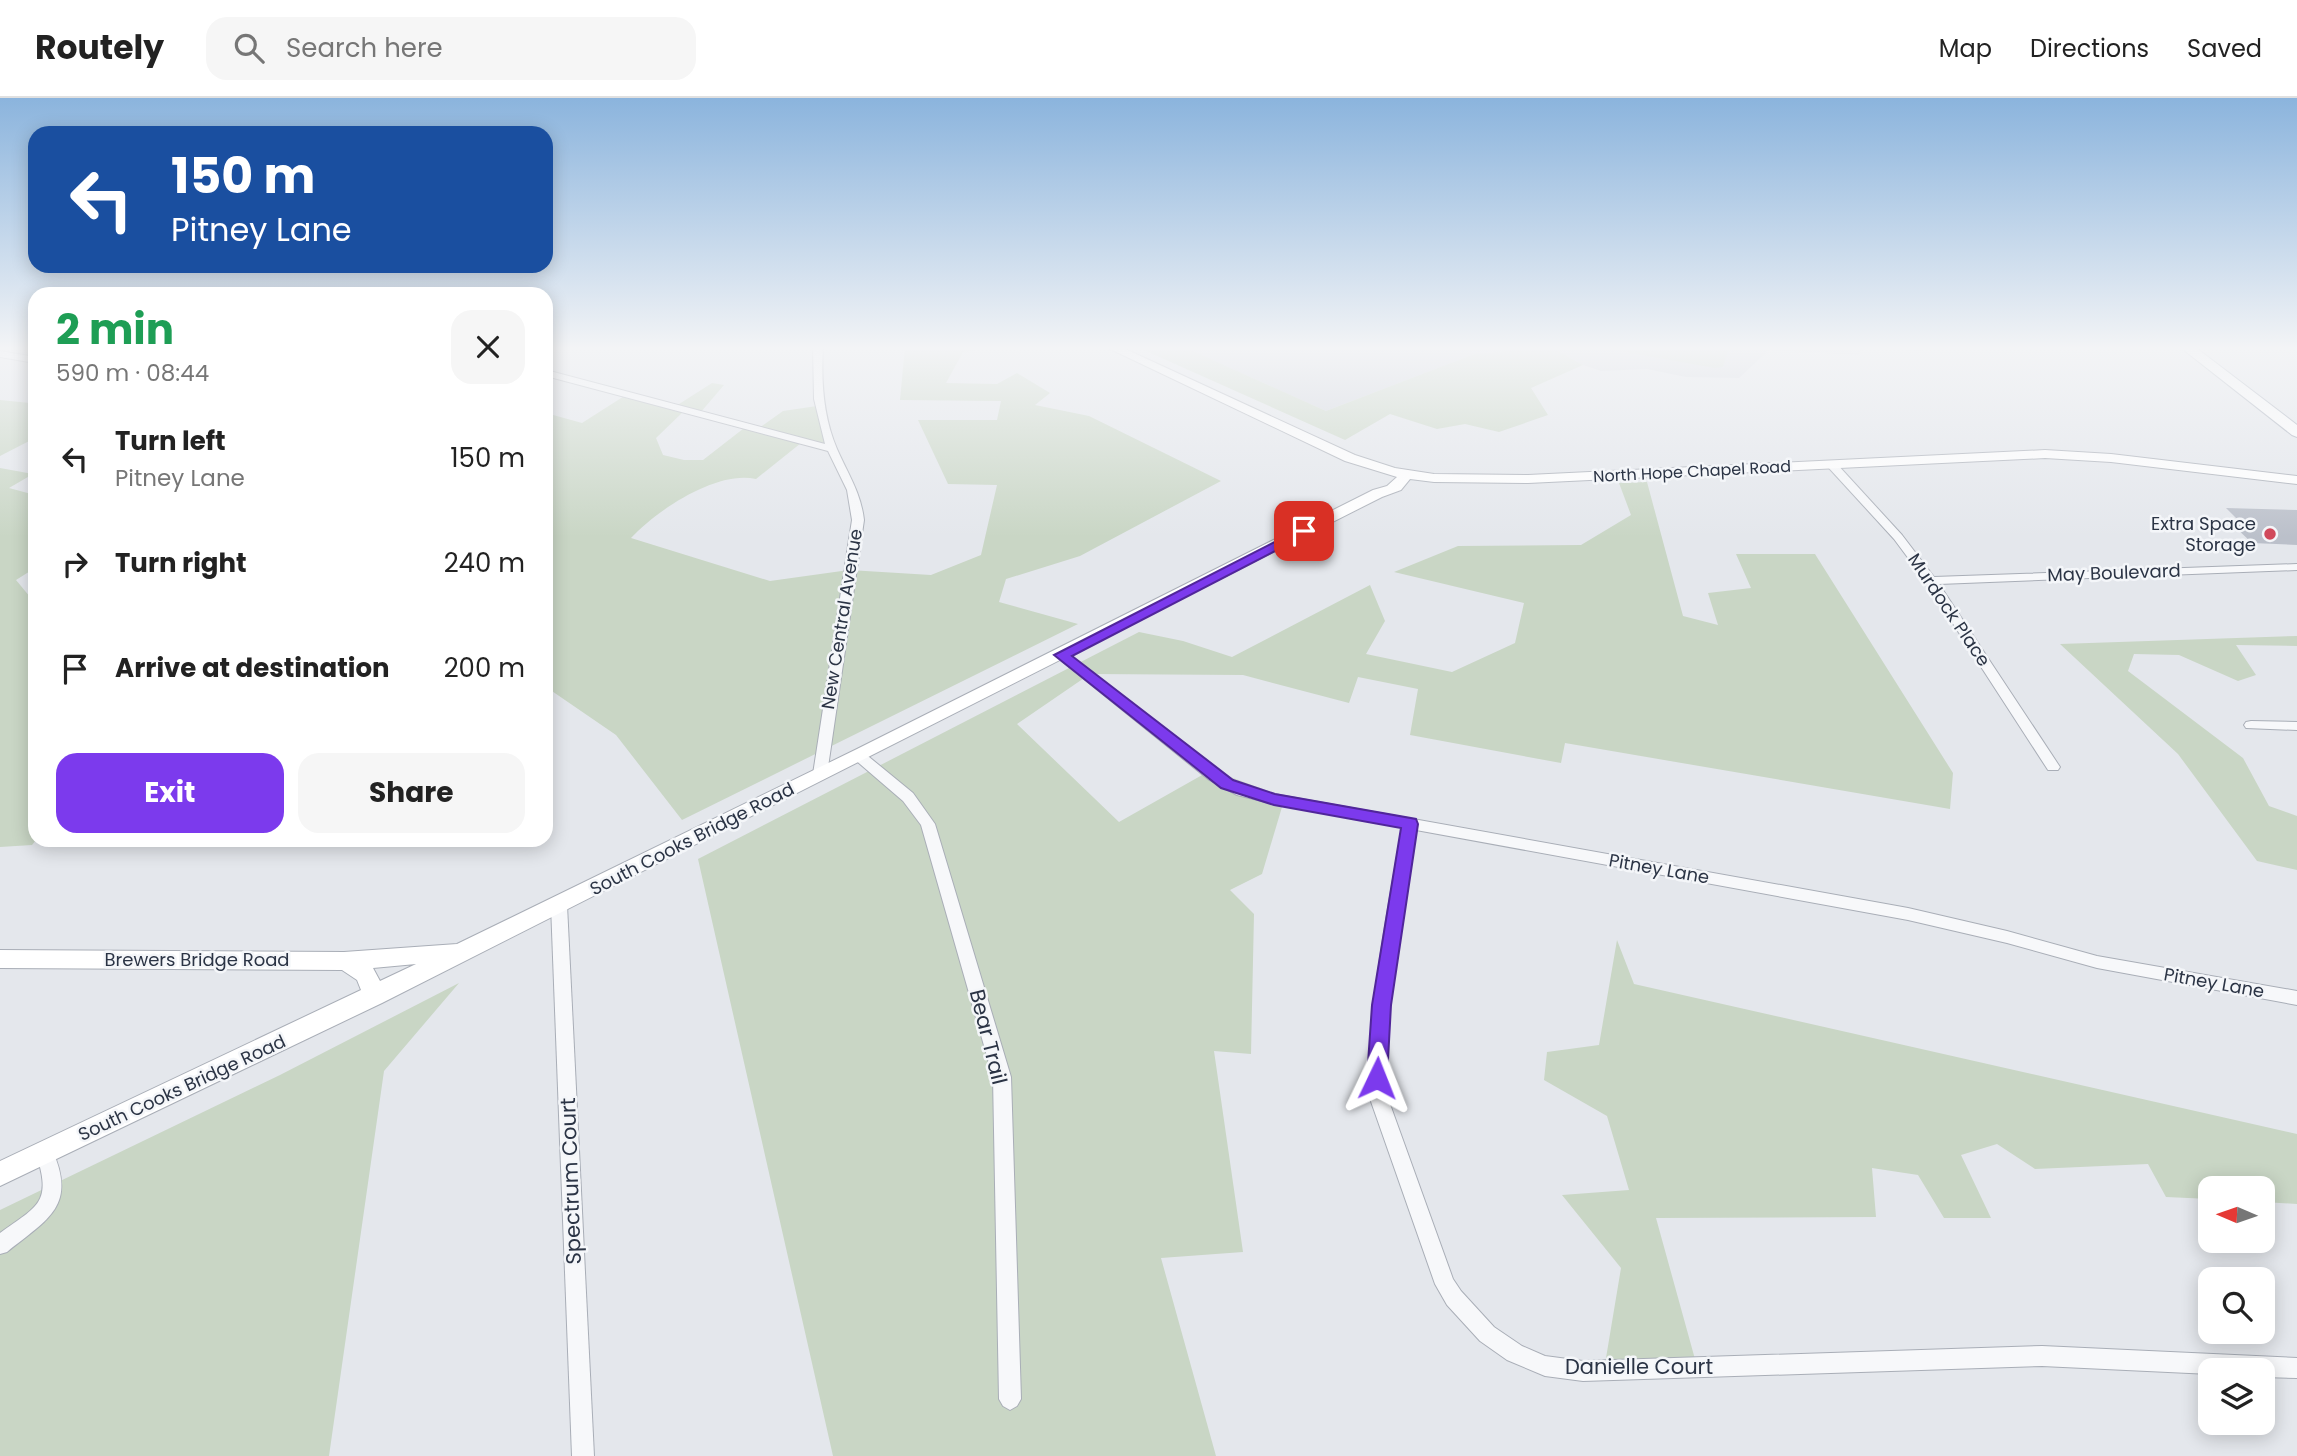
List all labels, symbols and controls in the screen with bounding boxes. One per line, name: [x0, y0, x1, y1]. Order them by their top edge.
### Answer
search box: [206, 17, 696, 80]
text: Routely: [35, 24, 164, 71]
icon: search: [230, 29, 268, 67]
text: Search here: [286, 30, 443, 66]
text: Map: [1939, 32, 1992, 65]
text: Directions: [2030, 32, 2149, 65]
text: Saved: [2187, 32, 2262, 65]
text: 150 m: [171, 142, 316, 210]
icon: left: [56, 154, 147, 245]
text: Pitney Lane: [171, 207, 352, 252]
text: 2 min: [56, 300, 174, 359]
button: close: [451, 310, 525, 384]
text: 590 m · 08:44: [56, 357, 209, 389]
text: Turn left: [115, 423, 226, 459]
icon: left: [56, 440, 94, 478]
text: 150 m: [450, 440, 525, 476]
street label: North Hope Chapel Road: [1593, 455, 1792, 488]
text: Pitney Lane: [115, 462, 245, 494]
pin: [1274, 501, 1334, 561]
place label: Extra Space Storage: [2151, 511, 2256, 557]
icon: arrive: [1285, 512, 1323, 550]
marker: Extra Space Storage: [2262, 526, 2278, 542]
street label: New Central Avenue: [815, 527, 868, 711]
icon: right: [56, 545, 94, 583]
text: Turn right: [115, 545, 247, 581]
text: 240 m: [444, 545, 525, 581]
street label: Murdock Place: [1902, 548, 1997, 671]
street label: May Boulevard: [2047, 558, 2181, 587]
icon: arrive: [56, 650, 94, 688]
text: Arrive at destination: [115, 650, 390, 686]
text: 200 m: [444, 650, 525, 686]
button: Exit: [56, 753, 284, 833]
button: Share: [298, 753, 525, 833]
street label: South Cooks Bridge Road: [585, 776, 798, 901]
street label: Pitney Lane: [1607, 847, 1711, 890]
street label: Brewers Bridge Road: [104, 947, 290, 972]
street label: Pitney Lane: [2162, 961, 2266, 1004]
street label: Bear Trail: [963, 986, 1014, 1088]
street label: South Cooks Bridge Road: [74, 1028, 290, 1147]
position arrow: [1340, 1041, 1414, 1115]
street label: Spectrum Court: [553, 1097, 588, 1265]
north arrow: [2198, 1176, 2275, 1253]
map controls: [2198, 1176, 2275, 1435]
button: search: [2198, 1267, 2275, 1344]
street label: Danielle Court: [1565, 1352, 1713, 1381]
button: layers: [2198, 1358, 2275, 1435]

